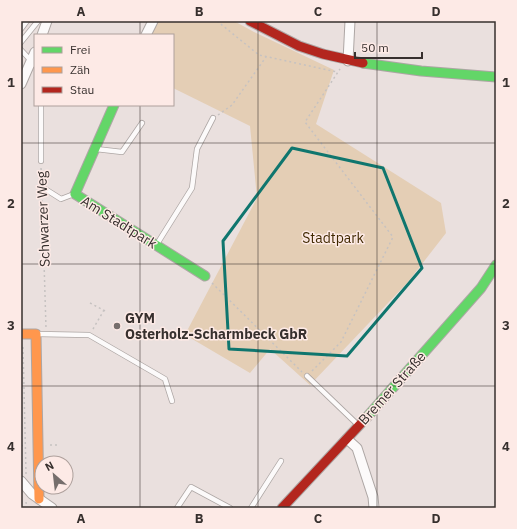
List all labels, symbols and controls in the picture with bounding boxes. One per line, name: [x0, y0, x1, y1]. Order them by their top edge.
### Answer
text: A: [77, 3, 86, 20]
text: B: [195, 3, 204, 20]
text: C: [314, 3, 323, 20]
text: D: [431, 3, 441, 20]
legend: [34, 34, 174, 106]
scale bar: [355, 34, 422, 60]
text: 50 m: [361, 40, 389, 55]
text: Frei: [70, 42, 90, 57]
text: Zäh: [70, 62, 90, 77]
text: 1: [7, 74, 15, 91]
text: 1: [502, 74, 510, 91]
text: Stau: [70, 82, 94, 97]
street label: Schwarzer Weg: [32, 170, 54, 267]
street label: Am Stadtpark: [78, 192, 161, 253]
text: 2: [7, 195, 15, 212]
text: 2: [502, 195, 510, 212]
park label: Stadtpark: [302, 229, 364, 247]
place label: GYM Osterholz-Scharmbeck GbR: [125, 309, 307, 343]
text: 3: [7, 317, 15, 334]
text: 3: [502, 317, 510, 334]
marker: GYM Osterholz-Scharmbeck GbR: [112, 321, 122, 331]
street label: Bremer Straße: [354, 347, 430, 428]
text: 4: [7, 438, 15, 455]
text: 4: [502, 438, 510, 455]
north arrow: [34, 455, 74, 495]
text: N: [43, 458, 56, 474]
text: A: [77, 510, 86, 527]
text: B: [195, 510, 204, 527]
text: C: [314, 510, 323, 527]
text: D: [431, 510, 441, 527]

